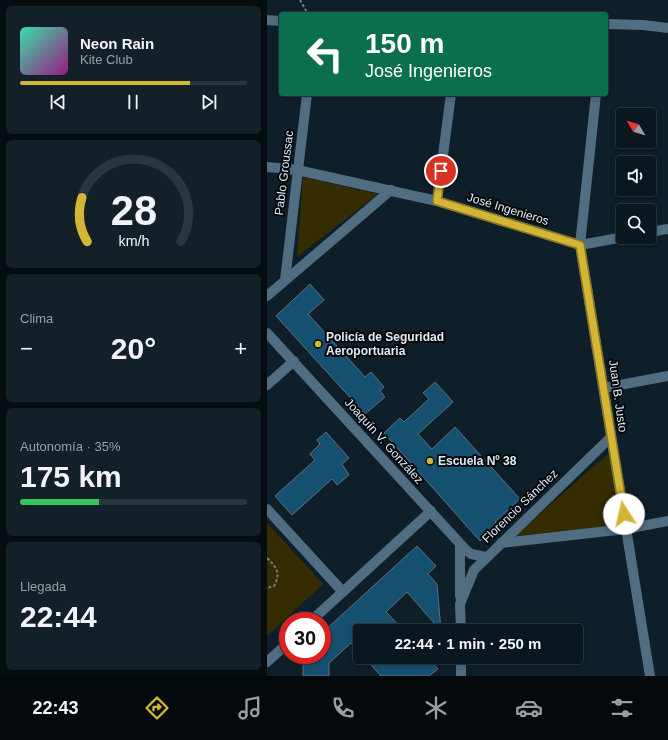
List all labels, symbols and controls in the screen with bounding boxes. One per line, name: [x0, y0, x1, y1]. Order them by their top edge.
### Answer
icon: left: [299, 28, 351, 80]
text: 150 m: [365, 28, 444, 59]
text: Neon Rain: [80, 35, 154, 52]
text: Kite Club: [80, 52, 133, 67]
text: José Ingenieros: [365, 61, 492, 81]
icon: previous: [47, 91, 69, 113]
icon: pause: [122, 91, 144, 113]
icon: next: [198, 91, 220, 113]
north arrow: [616, 108, 656, 148]
map controls: [616, 108, 656, 244]
street label: Pablo Groussac: [272, 130, 296, 216]
pin: [424, 154, 458, 188]
button: sound: [616, 156, 656, 196]
icon: arrive: [430, 160, 452, 182]
text: 28: [110, 187, 157, 234]
street label: José Ingenieros: [465, 190, 551, 228]
button: search: [616, 204, 656, 244]
text: km/h: [118, 233, 149, 249]
text: Clima: [20, 311, 53, 326]
place label: Policía de Seguridad Aeroportuaria: [326, 330, 444, 358]
text: 20°: [111, 332, 156, 365]
text: −: [20, 336, 33, 361]
text: +: [234, 336, 247, 361]
marker: Policía de Seguridad Aeroportuaria: [313, 339, 323, 349]
street label: Juan B. Justo: [606, 359, 630, 433]
street label: Joaquín V. González: [342, 395, 426, 487]
text: Autonomía · 35%: [20, 439, 120, 454]
place label: Escuela Nº 38: [438, 454, 517, 468]
marker: Escuela Nº 38: [425, 456, 435, 466]
text: 175 km: [20, 460, 122, 493]
street label: Florencio Sánchez: [479, 466, 561, 546]
position arrow: [603, 493, 645, 535]
text: Llegada: [20, 579, 66, 594]
text: 22:44: [20, 600, 97, 633]
speed limit sign: 30: [279, 612, 331, 664]
text: 22:44 · 1 min · 250 m: [395, 635, 541, 652]
icon: directions: [143, 694, 171, 722]
icon: music: [236, 694, 264, 722]
icon: phone: [329, 694, 357, 722]
icon: climate: [422, 694, 450, 722]
icon: car: [515, 694, 543, 722]
icon: filters: [608, 694, 636, 722]
text: 22:43: [32, 698, 78, 718]

